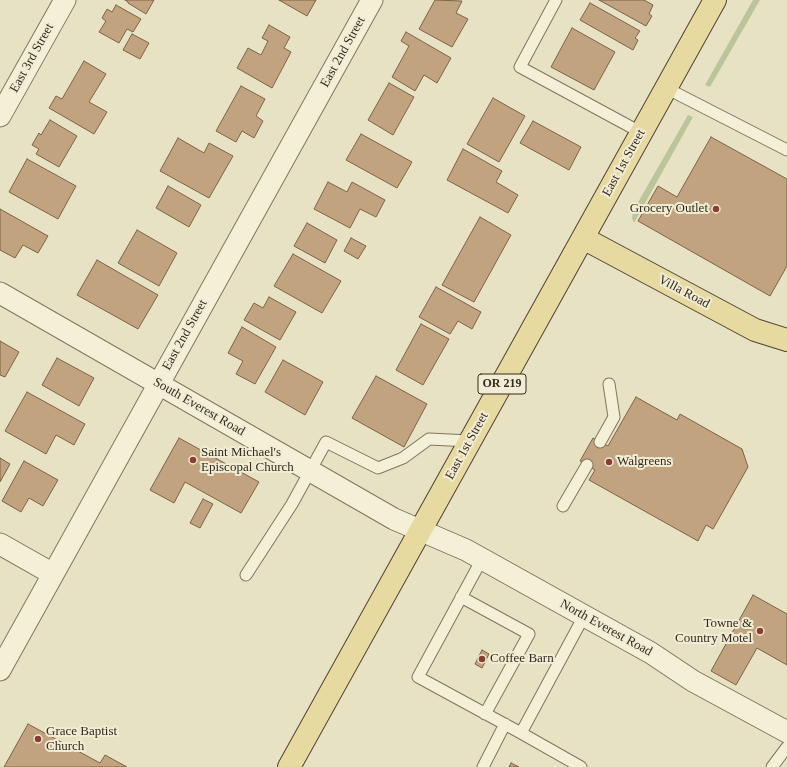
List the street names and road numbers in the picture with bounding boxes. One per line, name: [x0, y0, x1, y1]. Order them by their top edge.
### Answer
street label: East 2nd Street: [317, 14, 369, 90]
street label: East 3rd Street: [7, 21, 57, 95]
street label: East 1st Street: [599, 127, 649, 199]
street label: Villa Road: [656, 272, 712, 312]
street label: East 2nd Street: [159, 297, 211, 373]
street label: South Everest Road: [150, 374, 248, 440]
road number: OR 219: [478, 374, 526, 394]
street label: East 1st Street: [442, 410, 492, 482]
street label: North Everest Road: [557, 596, 655, 660]

